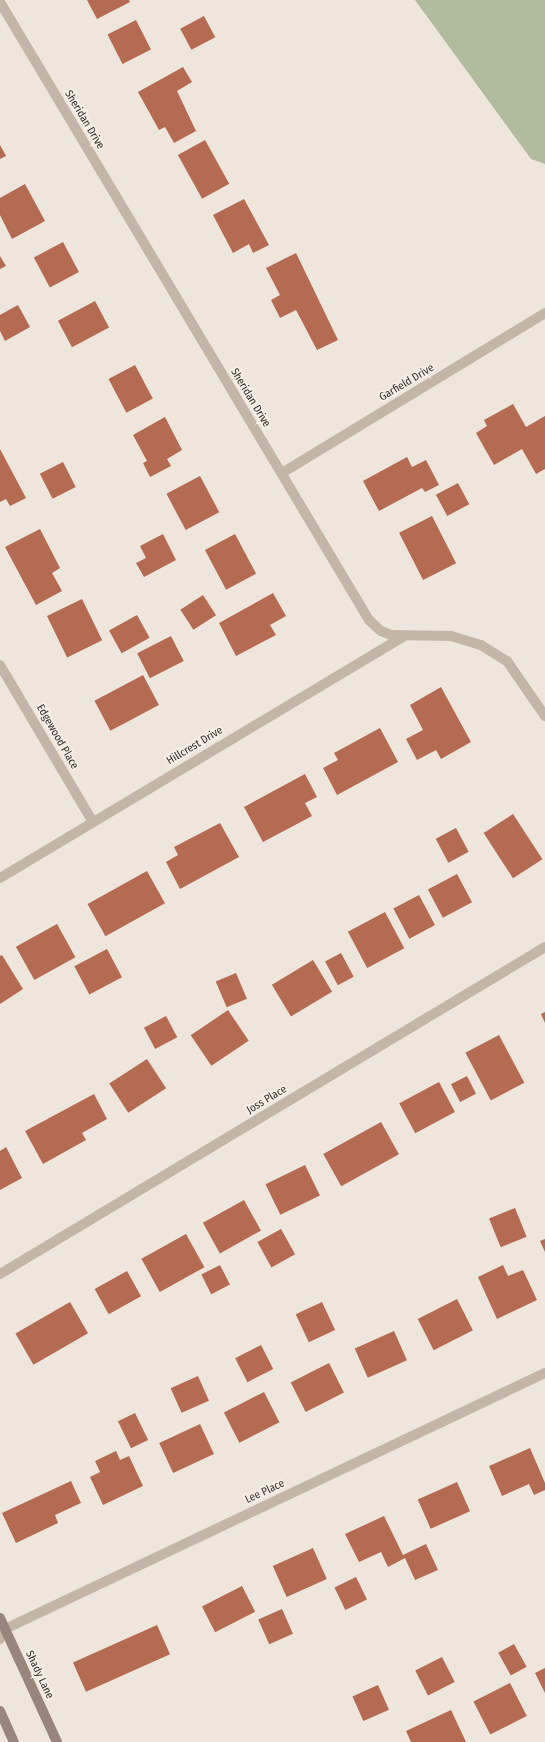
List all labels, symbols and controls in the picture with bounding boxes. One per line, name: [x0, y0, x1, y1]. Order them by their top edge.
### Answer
street label: Sheridan Drive: [61, 88, 107, 152]
street label: Garfield Drive: [377, 362, 437, 404]
street label: Sheridan Drive: [227, 366, 273, 430]
street label: Edgewood Place: [33, 702, 81, 772]
street label: Hillcrest Drive: [165, 724, 225, 768]
street label: Joss Place: [245, 1083, 289, 1117]
street label: Lee Place: [243, 1477, 287, 1507]
street label: Shady Lane: [22, 1649, 56, 1701]

